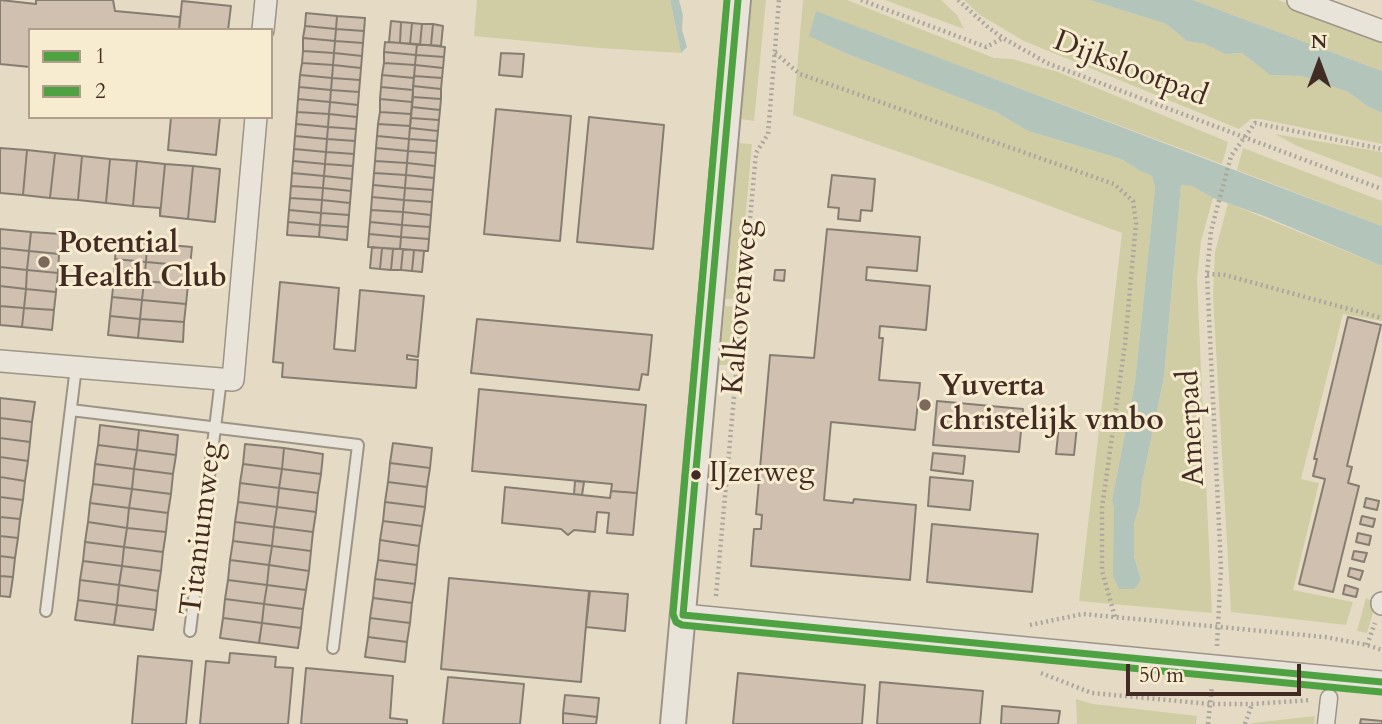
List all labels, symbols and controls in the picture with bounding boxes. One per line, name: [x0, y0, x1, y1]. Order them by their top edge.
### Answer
street label: Dijkslootpad: [1048, 24, 1212, 116]
legend: [28, 28, 273, 119]
north arrow: [1284, 28, 1354, 98]
text: N: [1311, 29, 1327, 55]
text: 1: [95, 42, 106, 71]
text: 2: [95, 77, 106, 106]
street label: Kalkovenweg: [716, 218, 768, 396]
place label: Potential Health Club: [58, 227, 227, 298]
marker: Potential Health Club: [36, 254, 52, 270]
street label: Amerpad: [1172, 369, 1214, 487]
place label: Yuverta christelijk vmbo: [939, 370, 1164, 440]
marker: Yuverta christelijk vmbo: [917, 397, 933, 413]
street label: Titaniumweg: [174, 440, 232, 618]
place label: IJzerweg: [709, 458, 814, 492]
marker: IJzerweg: [689, 468, 703, 482]
scale bar: [1130, 650, 1305, 694]
text: 50 m: [1139, 661, 1184, 690]

